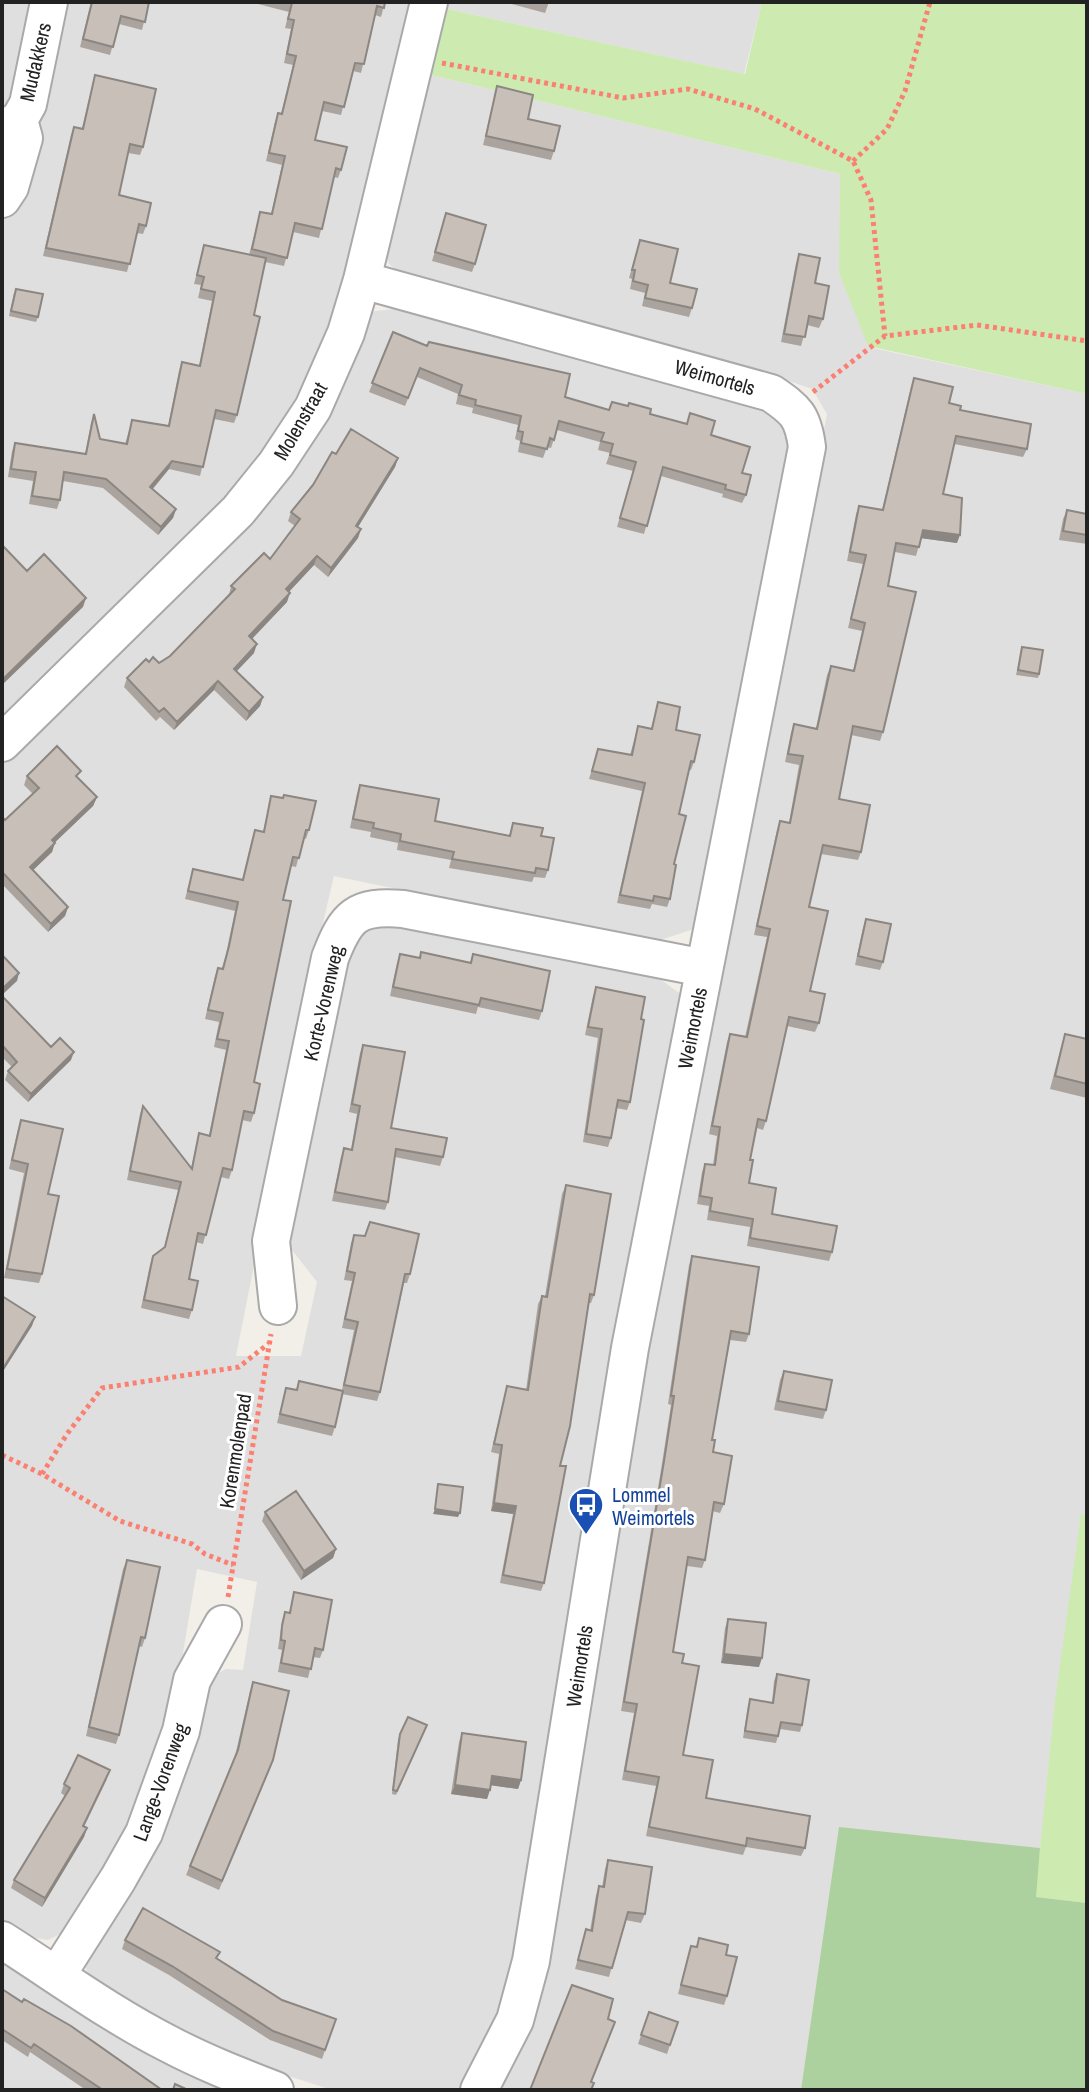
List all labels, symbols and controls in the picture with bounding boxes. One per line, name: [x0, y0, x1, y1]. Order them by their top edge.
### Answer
street label: Mudakkers: [13, 20, 57, 104]
street label: Weimortels: [672, 353, 758, 401]
street label: Molenstraat: [267, 377, 333, 465]
street label: Korte-Vorenweg: [297, 943, 349, 1063]
street label: Weimortels: [671, 985, 713, 1071]
street label: Korenmolenpad: [213, 1392, 257, 1510]
place label: Lommel Weimortels: [612, 1481, 695, 1531]
bus stop icon: Lommel Weimortels: [567, 1486, 605, 1536]
street label: Weimortels: [559, 1623, 599, 1709]
street label: Lange-Vorenweg: [126, 1719, 194, 1845]

